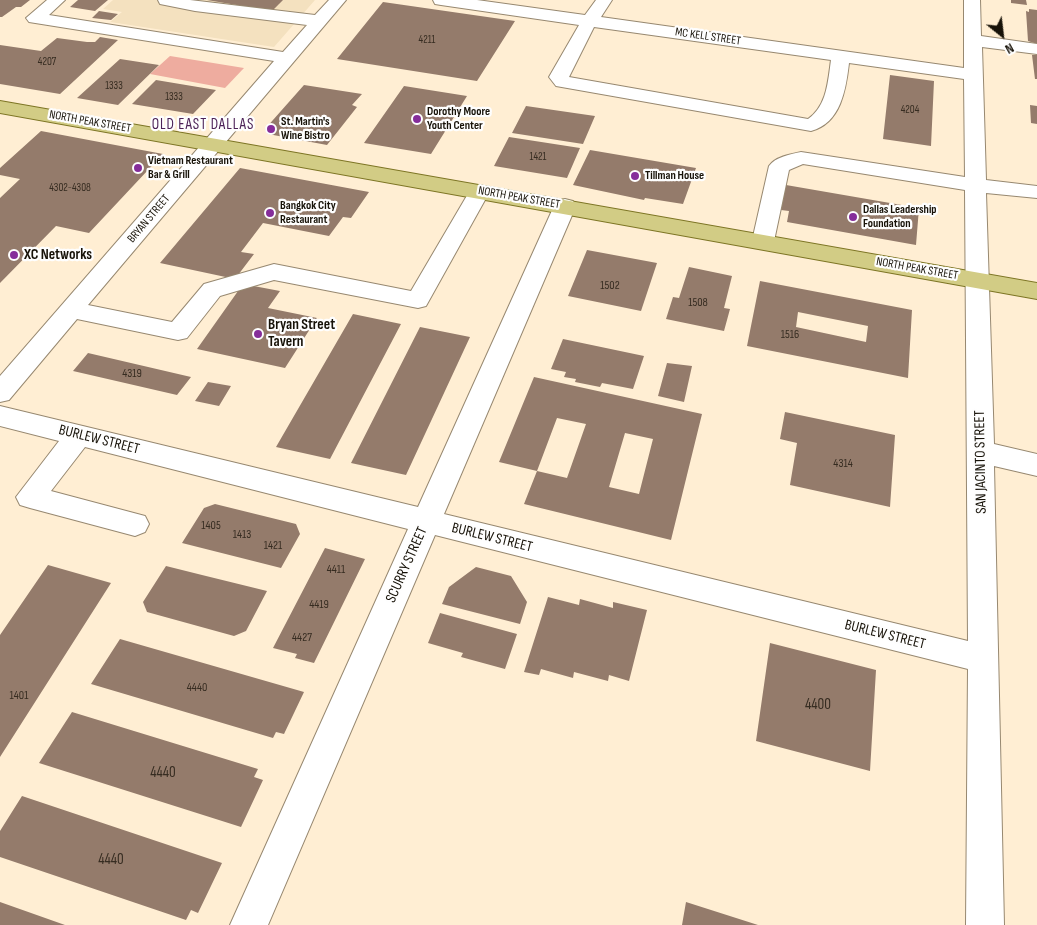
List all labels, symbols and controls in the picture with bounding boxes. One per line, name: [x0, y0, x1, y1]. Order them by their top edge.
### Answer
north arrow: [977, 10, 1027, 60]
street label: MC KELL STREET: [674, 25, 742, 49]
house number: 4211: [419, 33, 435, 47]
text: N: [1002, 39, 1017, 58]
house number: 4207: [38, 55, 56, 69]
house number: 1333: [105, 79, 123, 93]
house number: 1333: [165, 90, 183, 104]
house number: 4204: [901, 103, 919, 117]
place label: Dorothy Moore Youth Center: [427, 105, 490, 133]
street label: NORTH PEAK STREET: [48, 108, 132, 136]
marker: Dorothy Moore Youth Center: [411, 113, 423, 125]
place label: St. Martin's Wine Bistro: [281, 115, 330, 143]
district label: OLD EAST DALLAS: [150, 116, 256, 134]
marker: St. Martin's Wine Bistro: [265, 123, 277, 135]
house number: 1421: [530, 150, 546, 164]
place label: Vietnam Restaurant Bar & Grill: [148, 154, 233, 182]
marker: Vietnam Restaurant Bar & Grill: [132, 162, 144, 174]
place label: Tillman House: [645, 169, 704, 183]
marker: Tillman House: [629, 170, 641, 182]
house number: 4302-4308: [49, 181, 91, 195]
street label: NORTH PEAK STREET: [477, 184, 561, 212]
street label: BRYAN STREET: [125, 192, 173, 246]
place label: Bangkok City Restaurant: [280, 199, 336, 227]
place label: Dallas Leadership Foundation: [863, 203, 937, 231]
marker: Bangkok City Restaurant: [264, 207, 276, 219]
marker: Dallas Leadership Foundation: [847, 211, 859, 223]
place label: XC Networks: [24, 246, 92, 264]
marker: XC Networks: [8, 249, 20, 261]
street label: NORTH PEAK STREET: [875, 255, 959, 283]
house number: 1502: [600, 279, 620, 293]
house number: 1508: [688, 296, 708, 310]
place label: Bryan Street Tavern: [268, 316, 335, 351]
marker: Bryan Street Tavern: [252, 328, 264, 340]
house number: 1516: [781, 328, 799, 342]
house number: 4319: [122, 367, 142, 381]
street label: SAN JACINTO STREET: [971, 410, 991, 514]
street label: BURLEW STREET: [57, 421, 141, 459]
house number: 4314: [833, 457, 853, 471]
house number: 1405: [201, 519, 221, 533]
street label: BURLEW STREET: [450, 519, 534, 557]
street label: SCURRY STREET: [382, 524, 432, 606]
house number: 1413: [233, 528, 251, 542]
house number: 1421: [264, 539, 282, 553]
house number: 4411: [327, 563, 345, 577]
house number: 4419: [309, 598, 329, 612]
street label: BURLEW STREET: [843, 616, 927, 654]
house number: 4427: [292, 631, 312, 645]
house number: 4440: [187, 681, 207, 695]
house number: 1401: [10, 689, 28, 703]
house number: 4400: [805, 696, 831, 714]
house number: 4440: [150, 764, 176, 782]
house number: 4440: [98, 851, 124, 869]

